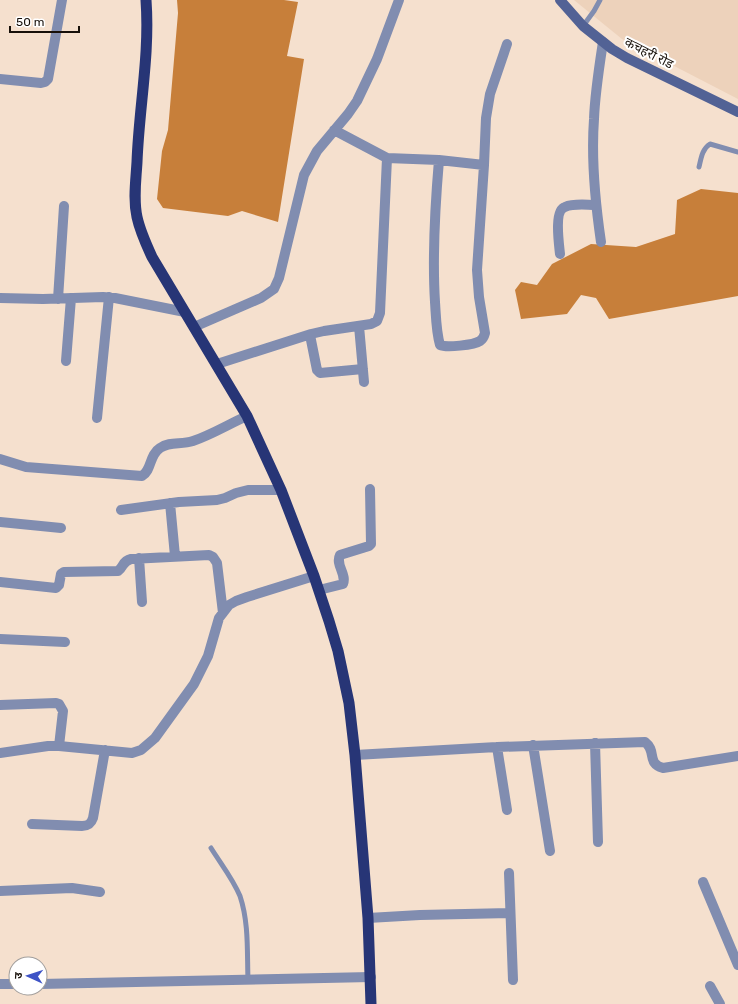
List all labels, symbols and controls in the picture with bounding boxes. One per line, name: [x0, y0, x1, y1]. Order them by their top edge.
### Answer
scale bar: [10, 8, 79, 34]
text: 50 m: [16, 15, 44, 29]
street label: कचहरी रोड: [622, 34, 677, 72]
north arrow: [8, 956, 48, 996]
text: उ: [12, 971, 25, 979]

